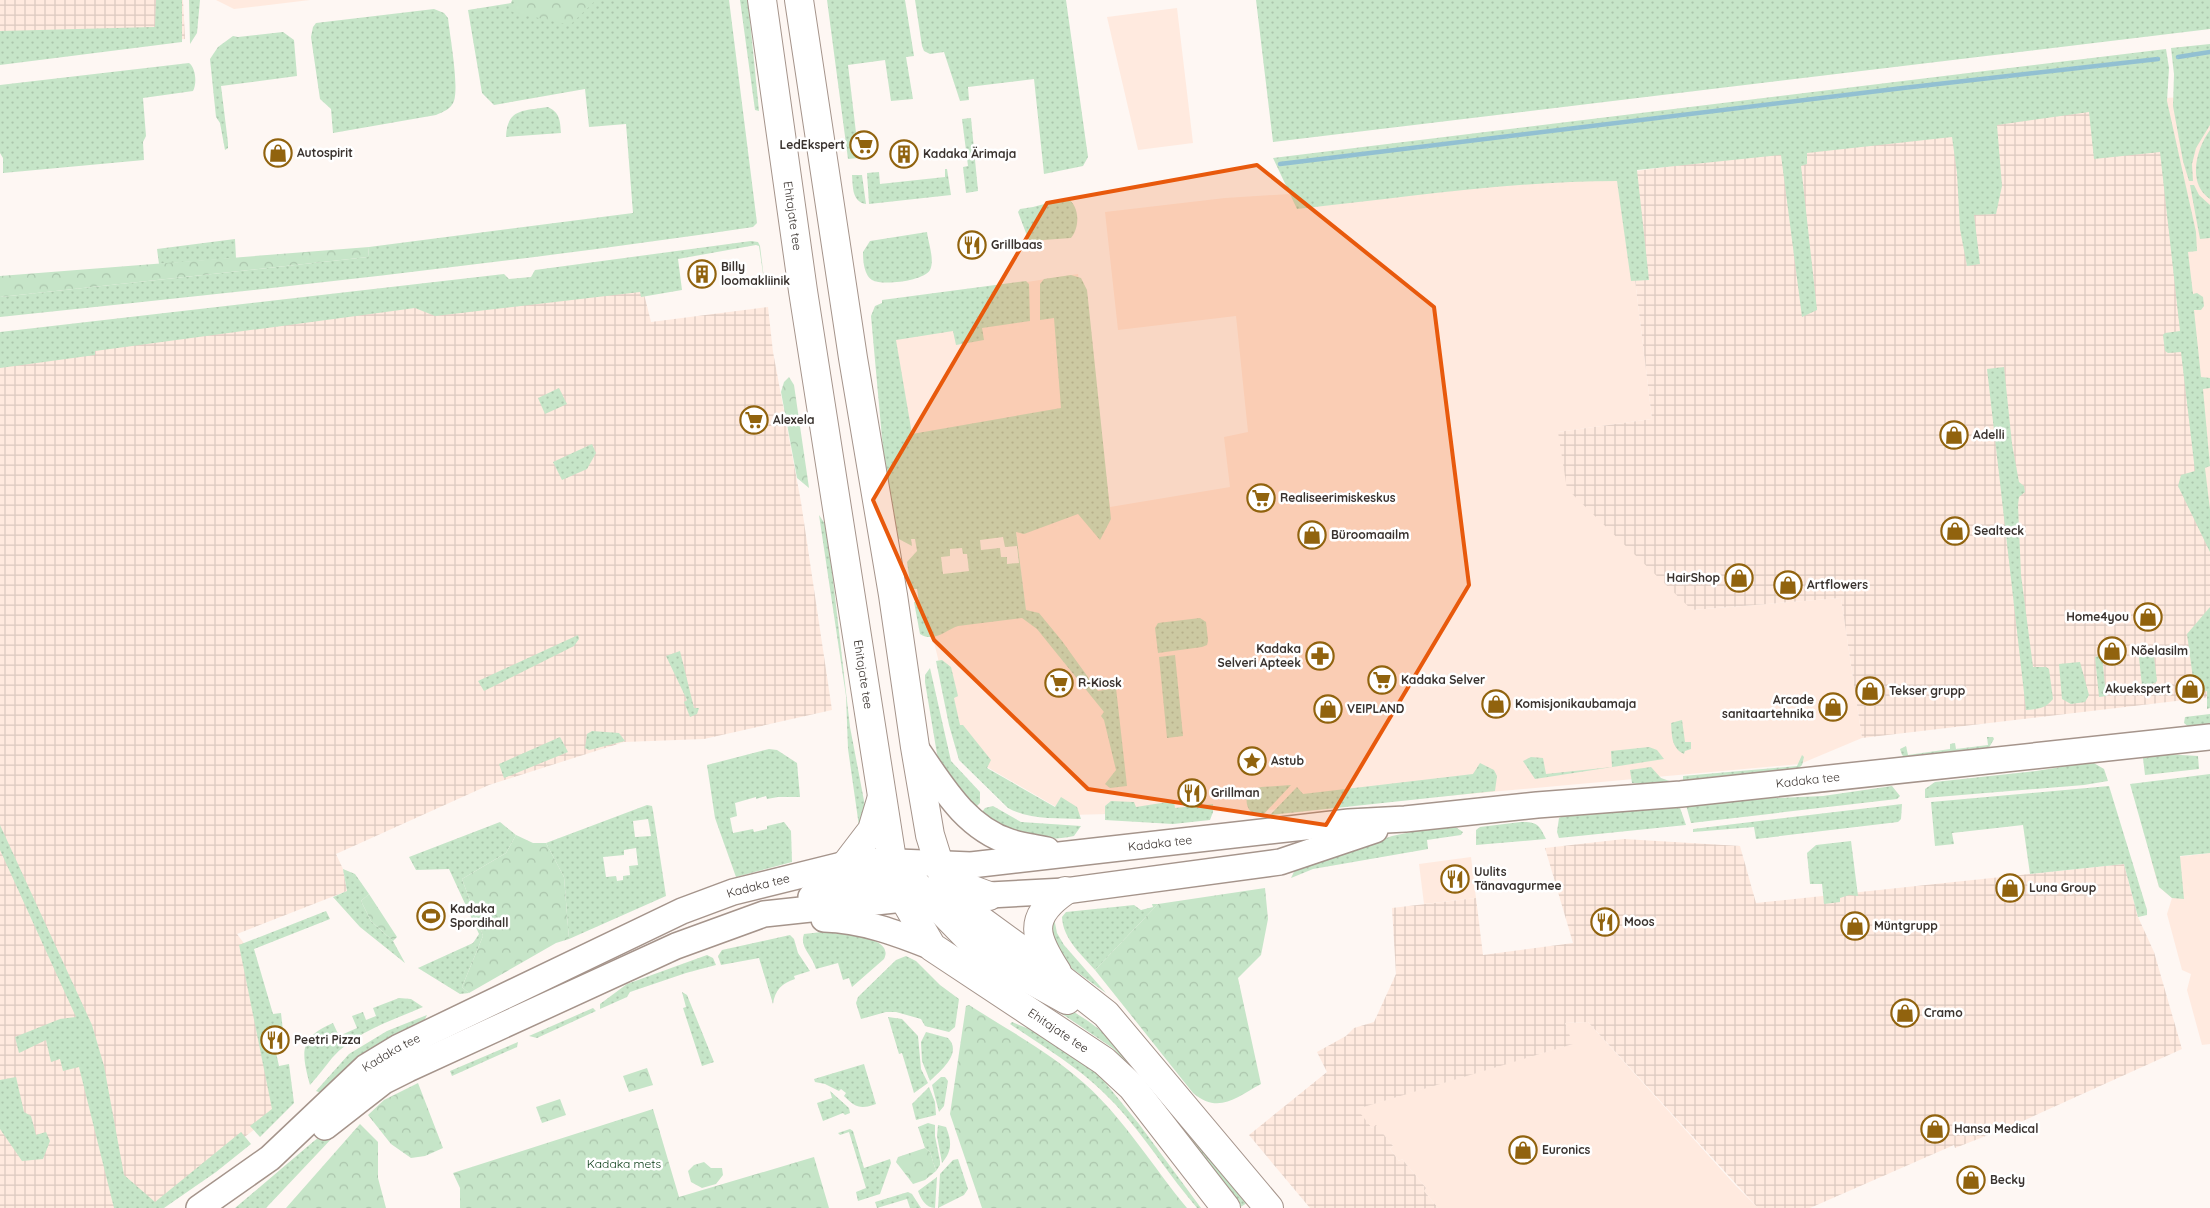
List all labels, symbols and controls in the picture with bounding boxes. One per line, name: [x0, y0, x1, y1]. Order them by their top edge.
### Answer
supermarket icon: LedEkspert: [849, 130, 879, 160]
place label: LedEkspert: [779, 137, 845, 152]
shop icon: Autospirit: [263, 138, 293, 168]
building icon: Kadaka Ärimaja: [889, 139, 919, 169]
place label: Autospirit: [297, 145, 353, 160]
place label: Kadaka Ärimaja: [923, 146, 1016, 161]
street label: Ehitajate tee: [781, 180, 805, 252]
restaurant icon: Grillbaas: [957, 230, 987, 260]
place label: Grillbaas: [991, 237, 1043, 252]
building icon: Billy loomakliinik: [687, 259, 717, 289]
place label: Billy loomakliinik: [721, 259, 790, 288]
supermarket icon: Alexela: [739, 405, 769, 435]
place label: Alexela: [773, 412, 815, 427]
shop icon: Adelli: [1939, 420, 1969, 450]
place label: Adelli: [1973, 427, 2005, 442]
supermarket icon: Realiseerimiskeskus: [1246, 483, 1276, 513]
place label: Realiseerimiskeskus: [1280, 490, 1396, 505]
shop icon: Sealteck: [1940, 516, 1970, 546]
shop icon: Büroomaailm: [1297, 520, 1327, 550]
place label: Sealteck: [1974, 523, 2024, 538]
place label: Büroomaailm: [1331, 527, 1409, 542]
shop icon: HairShop: [1724, 563, 1754, 593]
place label: HairShop: [1667, 570, 1720, 585]
shop icon: Artflowers: [1773, 570, 1803, 600]
place label: Artflowers: [1807, 577, 1868, 592]
shop icon: Home4you: [2133, 602, 2163, 632]
place label: Home4you: [2066, 609, 2129, 624]
shop icon: Nõelasilm: [2097, 636, 2127, 666]
street label: Ehitajate tee: [851, 639, 876, 710]
place label: Kadaka Selveri Apteek: [1218, 641, 1301, 670]
pharmacy icon: Kadaka Selveri Apteek: [1305, 641, 1335, 671]
place label: Nõelasilm: [2131, 643, 2188, 658]
supermarket icon: Kadaka Selver: [1367, 665, 1397, 695]
supermarket icon: R-Kiosk: [1044, 668, 1074, 698]
place label: Kadaka Selver: [1401, 672, 1485, 687]
shop icon: Akuekspert: [2175, 674, 2205, 704]
place label: R-Kiosk: [1078, 675, 1122, 690]
shop icon: Tekser grupp: [1855, 676, 1885, 706]
place label: Akuekspert: [2105, 681, 2171, 696]
place label: Tekser grupp: [1889, 683, 1966, 698]
shop icon: Komisjonikaubamaja: [1481, 689, 1511, 719]
place label: Arcade sanitaartehnika: [1722, 692, 1814, 721]
shop icon: Arcade sanitaartehnika: [1818, 692, 1848, 722]
shop icon: VEIPLAND: [1313, 694, 1343, 724]
place label: Komisjonikaubamaja: [1515, 696, 1636, 711]
place label: VEIPLAND: [1347, 701, 1405, 716]
place icon: Astub: [1237, 746, 1267, 776]
place label: Astub: [1271, 753, 1304, 768]
street label: Kadaka tee: [1775, 769, 1841, 791]
restaurant icon: Grillman: [1177, 778, 1207, 808]
place label: Grillman: [1211, 785, 1260, 800]
street label: Kadaka tee: [1127, 832, 1193, 854]
restaurant icon: Uulits Tänavagurmee: [1440, 864, 1470, 894]
place label: Uulits Tänavagurmee: [1474, 864, 1562, 893]
street label: Kadaka tee: [724, 870, 791, 901]
shop icon: Luna Group: [1995, 873, 2025, 903]
place label: Luna Group: [2029, 880, 2097, 895]
sports icon: Kadaka Spordihall: [416, 901, 446, 931]
place label: Kadaka Spordihall: [450, 901, 509, 930]
restaurant icon: Moos: [1590, 907, 1620, 937]
shop icon: Müntgrupp: [1840, 911, 1870, 941]
place label: Moos: [1624, 914, 1655, 929]
place label: Müntgrupp: [1874, 918, 1938, 933]
shop icon: Cramo: [1890, 998, 1920, 1028]
street label: Ehitajate tee: [1025, 1005, 1092, 1056]
place label: Cramo: [1924, 1005, 1963, 1020]
restaurant icon: Peetri Pizza: [260, 1025, 290, 1055]
street label: Kadaka tee: [359, 1030, 423, 1075]
place label: Peetri Pizza: [294, 1032, 361, 1047]
shop icon: Hansa Medical: [1920, 1114, 1950, 1144]
place label: Hansa Medical: [1954, 1121, 2038, 1136]
shop icon: Euronics: [1508, 1135, 1538, 1165]
place label: Euronics: [1542, 1142, 1590, 1157]
park label: Kadaka mets: [587, 1156, 662, 1171]
shop icon: Becky: [1956, 1165, 1986, 1195]
place label: Becky: [1990, 1172, 2025, 1187]

